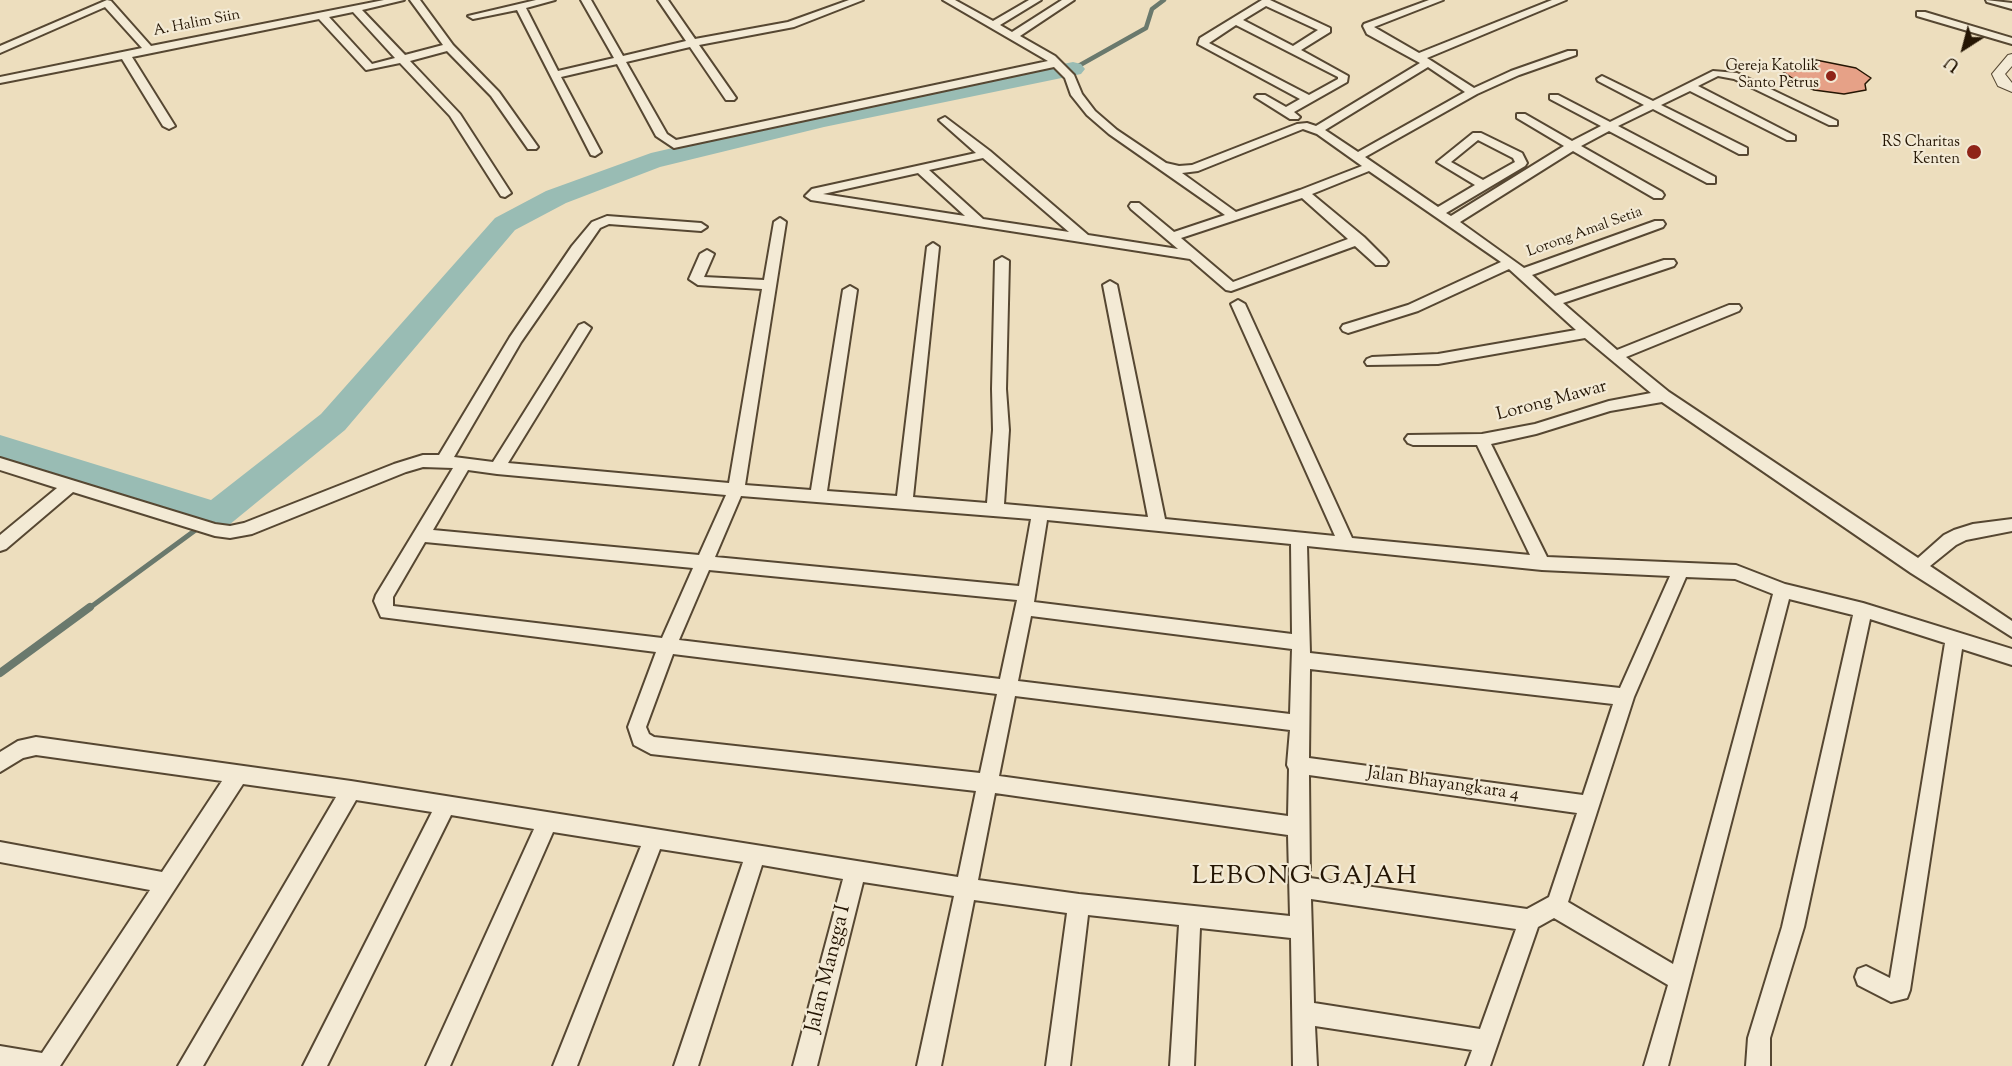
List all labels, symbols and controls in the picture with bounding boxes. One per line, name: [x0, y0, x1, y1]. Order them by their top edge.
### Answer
street label: A. Halim Siin: [152, 7, 242, 41]
north arrow: [1934, 18, 1994, 78]
text: U: [1941, 50, 1965, 76]
place label: Gereja Katolik Santo Petrus: [1725, 58, 1819, 93]
marker: Gereja Katolik Santo Petrus: [1824, 69, 1838, 83]
place label: RS Charitas Kenten: [1882, 134, 1960, 169]
marker: RS Charitas Kenten: [1965, 143, 1983, 161]
street label: Lorong Amal Setia: [1525, 204, 1645, 262]
street label: Lorong Mawar: [1495, 377, 1609, 427]
street label: Jalan Bhayangkara 4: [1366, 764, 1520, 806]
district label: LEBONG GAJAH: [1192, 863, 1418, 895]
street label: Jalan Mangga I: [802, 902, 858, 1036]

